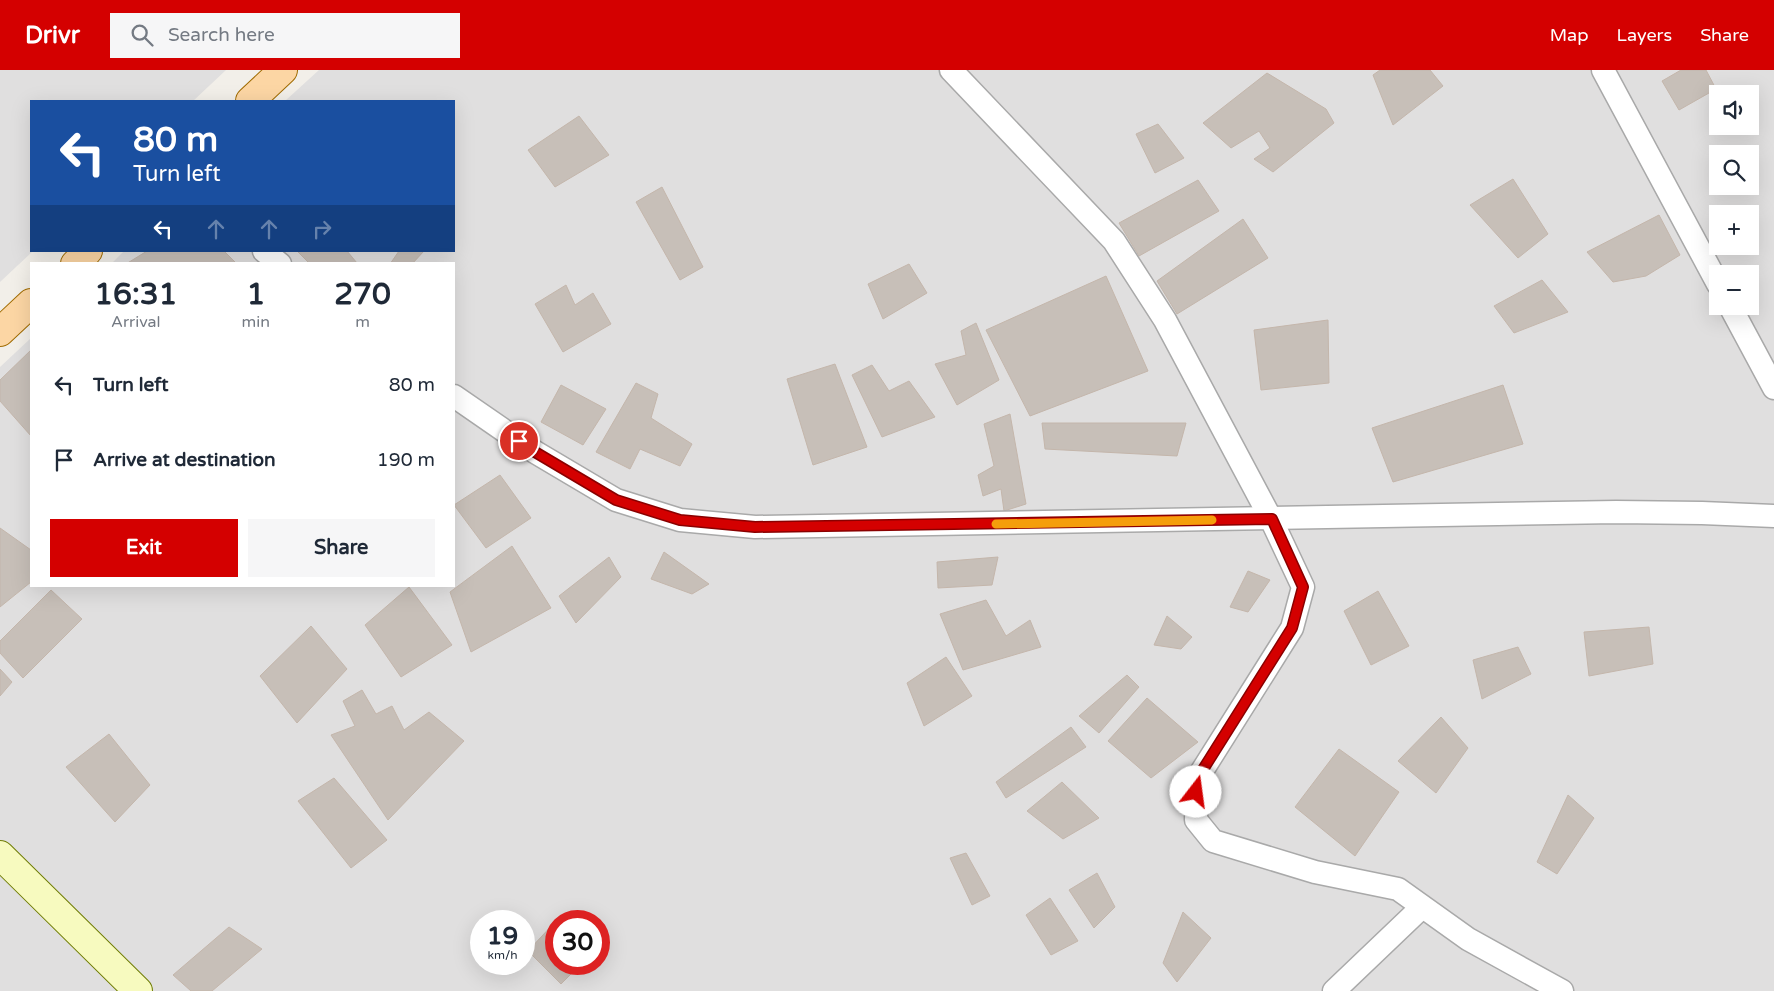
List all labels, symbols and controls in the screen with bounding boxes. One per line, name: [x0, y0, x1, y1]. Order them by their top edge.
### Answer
search box: [110, 13, 460, 58]
text: Drivr: [25, 21, 80, 50]
icon: search: [128, 21, 156, 49]
text: Search here: [168, 24, 275, 46]
text: Map: [1550, 24, 1589, 46]
text: Layers: [1617, 24, 1672, 46]
text: Share: [1700, 24, 1749, 46]
map controls: [1709, 85, 1759, 315]
button: sound: [1709, 85, 1759, 135]
text: 80 m: [133, 119, 218, 161]
icon: left: [50, 120, 115, 185]
button: search: [1709, 145, 1759, 195]
text: Turn left: [133, 161, 221, 187]
button: +: [1709, 205, 1759, 255]
icon: left: [149, 215, 177, 243]
icon: ahead: [202, 215, 230, 243]
icon: ahead: [255, 215, 283, 243]
icon: right: [308, 215, 336, 243]
button: −: [1709, 265, 1759, 315]
text: 16:31: [94, 276, 177, 313]
text: 1: [246, 276, 265, 313]
text: 270: [334, 276, 391, 313]
text: Arrival: [111, 312, 161, 332]
text: min: [242, 312, 270, 332]
text: m: [355, 312, 370, 332]
icon: left: [50, 371, 78, 399]
text: Turn left: [93, 374, 169, 396]
text: 80 m: [389, 374, 435, 396]
pin: [498, 420, 540, 462]
icon: arrive: [505, 427, 533, 455]
icon: arrive: [50, 446, 78, 474]
text: Arrive at destination: [93, 449, 276, 471]
text: 190 m: [377, 449, 435, 471]
button: Exit: [50, 519, 238, 577]
button: Share: [248, 519, 435, 577]
position arrow: [1169, 765, 1221, 817]
speed limit sign: 30: [545, 910, 610, 975]
text: 19: [487, 921, 518, 951]
text: km/h: [487, 948, 518, 962]

